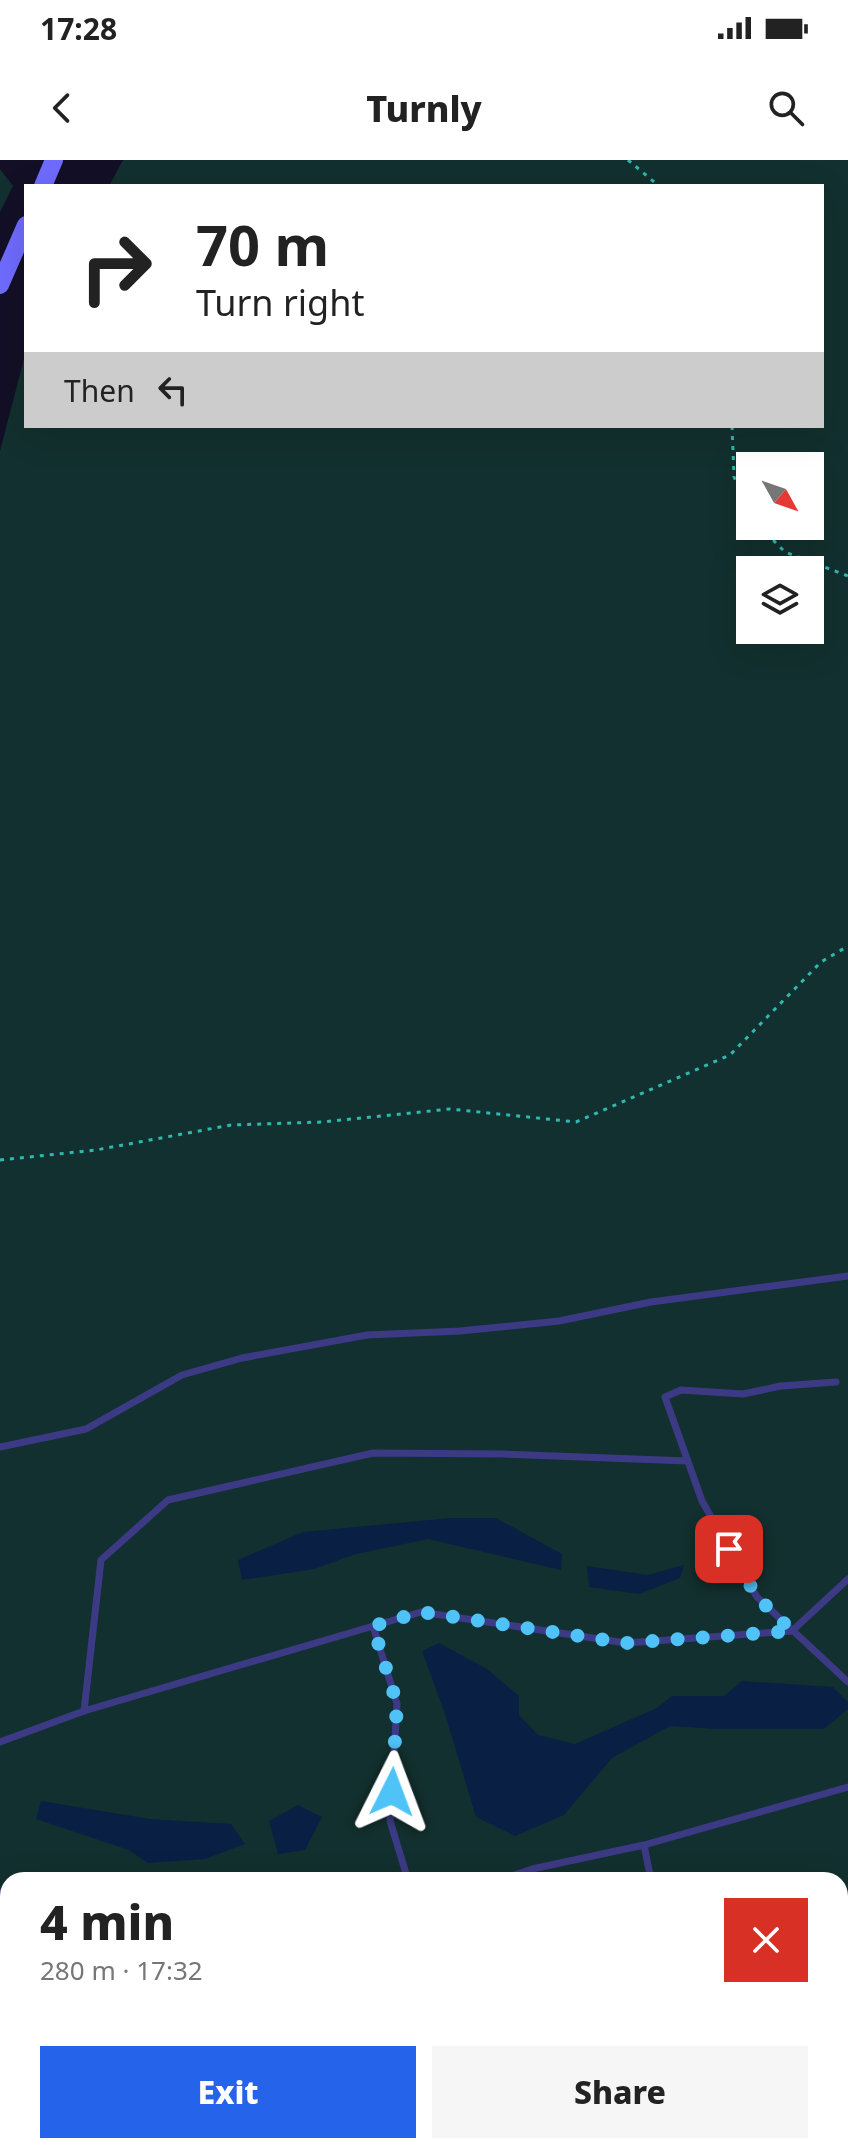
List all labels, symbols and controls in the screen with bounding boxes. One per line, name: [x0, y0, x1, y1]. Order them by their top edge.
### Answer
text: 17:28: [40, 8, 117, 49]
text: Turnly: [366, 84, 482, 133]
icon: back: [40, 86, 84, 130]
icon: search: [764, 86, 808, 130]
text: 70 m: [196, 206, 329, 282]
icon: right: [64, 216, 168, 320]
text: Turn right: [196, 278, 364, 327]
icon: left: [151, 368, 195, 412]
text: Then: [64, 370, 135, 411]
north arrow: [736, 452, 824, 540]
map controls: [736, 452, 824, 644]
button: layers: [736, 556, 824, 644]
pin: [695, 1515, 763, 1583]
icon: arrive: [707, 1527, 751, 1571]
position arrow: [350, 1750, 434, 1834]
text: 4 min: [40, 1889, 174, 1954]
button: close: [724, 1898, 808, 1982]
text: 280 m · 17:32: [40, 1952, 203, 1988]
button: Exit: [40, 2046, 416, 2138]
button: Share: [432, 2046, 808, 2138]

